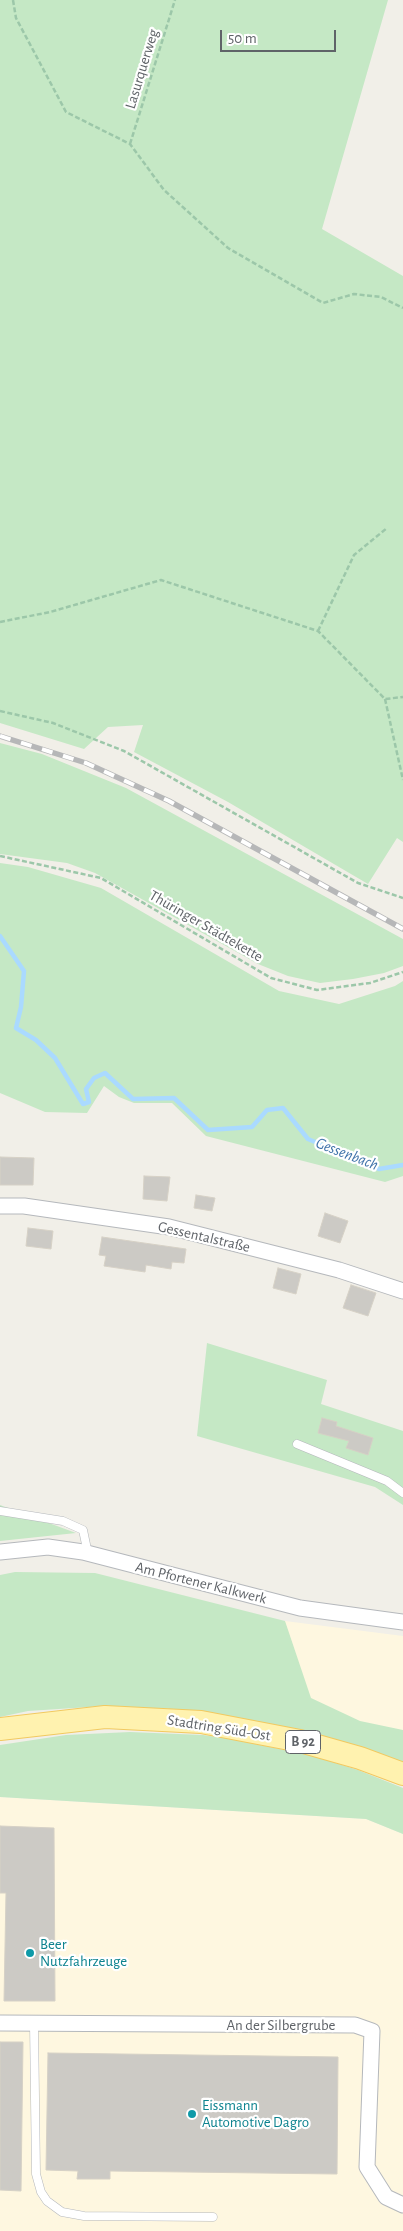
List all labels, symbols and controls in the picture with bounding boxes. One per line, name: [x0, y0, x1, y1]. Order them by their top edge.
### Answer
scale bar: [223, 20, 339, 52]
street label: Lasurquerweg: [121, 27, 163, 111]
text: 50 m: [228, 31, 257, 46]
street label: Thüringer Städtekette: [146, 886, 266, 966]
water label: Gessenbach: [313, 1133, 381, 1175]
street label: Gessentalstraße: [156, 1218, 252, 1256]
street label: Am Pfortener Kalkwerk: [134, 1558, 268, 1608]
street label: Stadtring Süd-Ost: [166, 1711, 272, 1745]
road number: B 92: [286, 1730, 320, 1754]
place label: Beer Nutzfahrzeuge: [40, 1935, 127, 1970]
marker: Beer Nutzfahrzeuge: [24, 1947, 36, 1959]
street label: An der Silbergrube: [226, 2016, 336, 2034]
place label: Eissmann Automotive Dagro: [202, 2096, 309, 2131]
marker: Eissmann Automotive Dagro: [186, 2108, 198, 2120]

